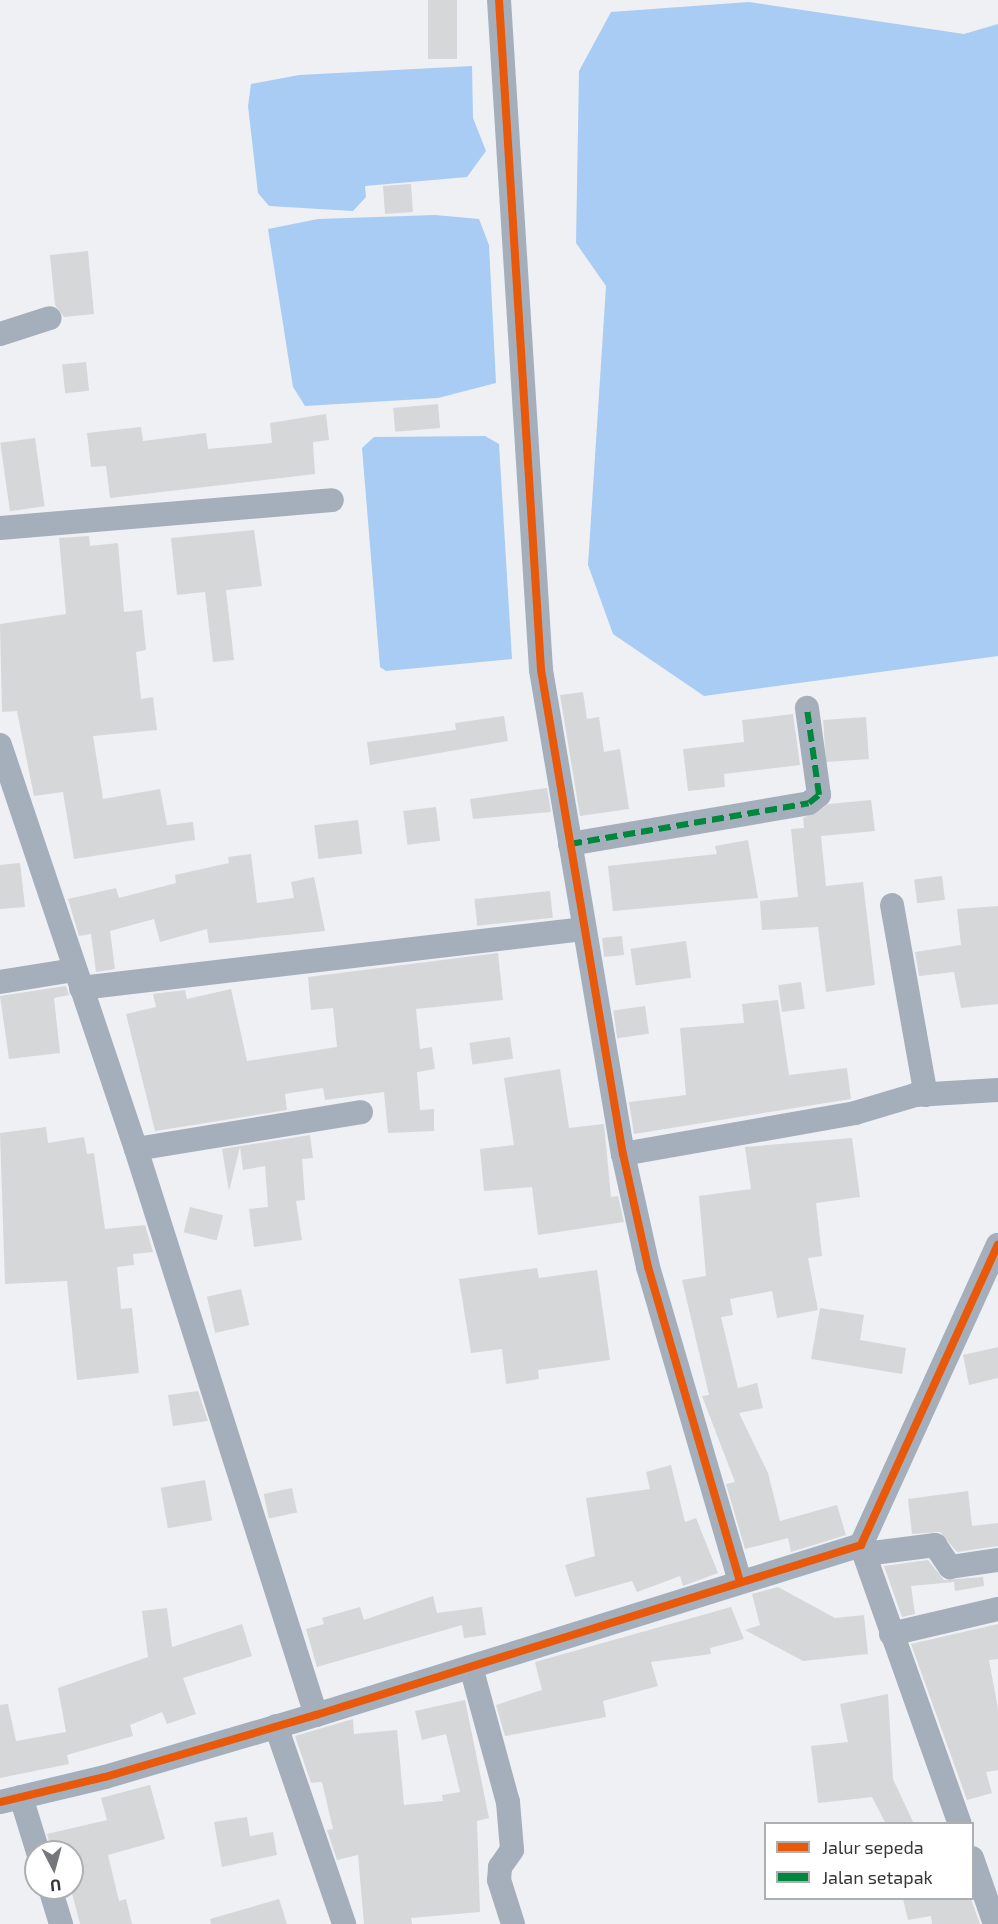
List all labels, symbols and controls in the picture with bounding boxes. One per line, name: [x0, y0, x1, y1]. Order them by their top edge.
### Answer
legend: [764, 1822, 974, 1900]
text: Jalur sepeda: [822, 1836, 924, 1858]
north arrow: [24, 1840, 84, 1900]
text: Jalan setapak: [822, 1866, 933, 1888]
text: U: [49, 1876, 62, 1896]

